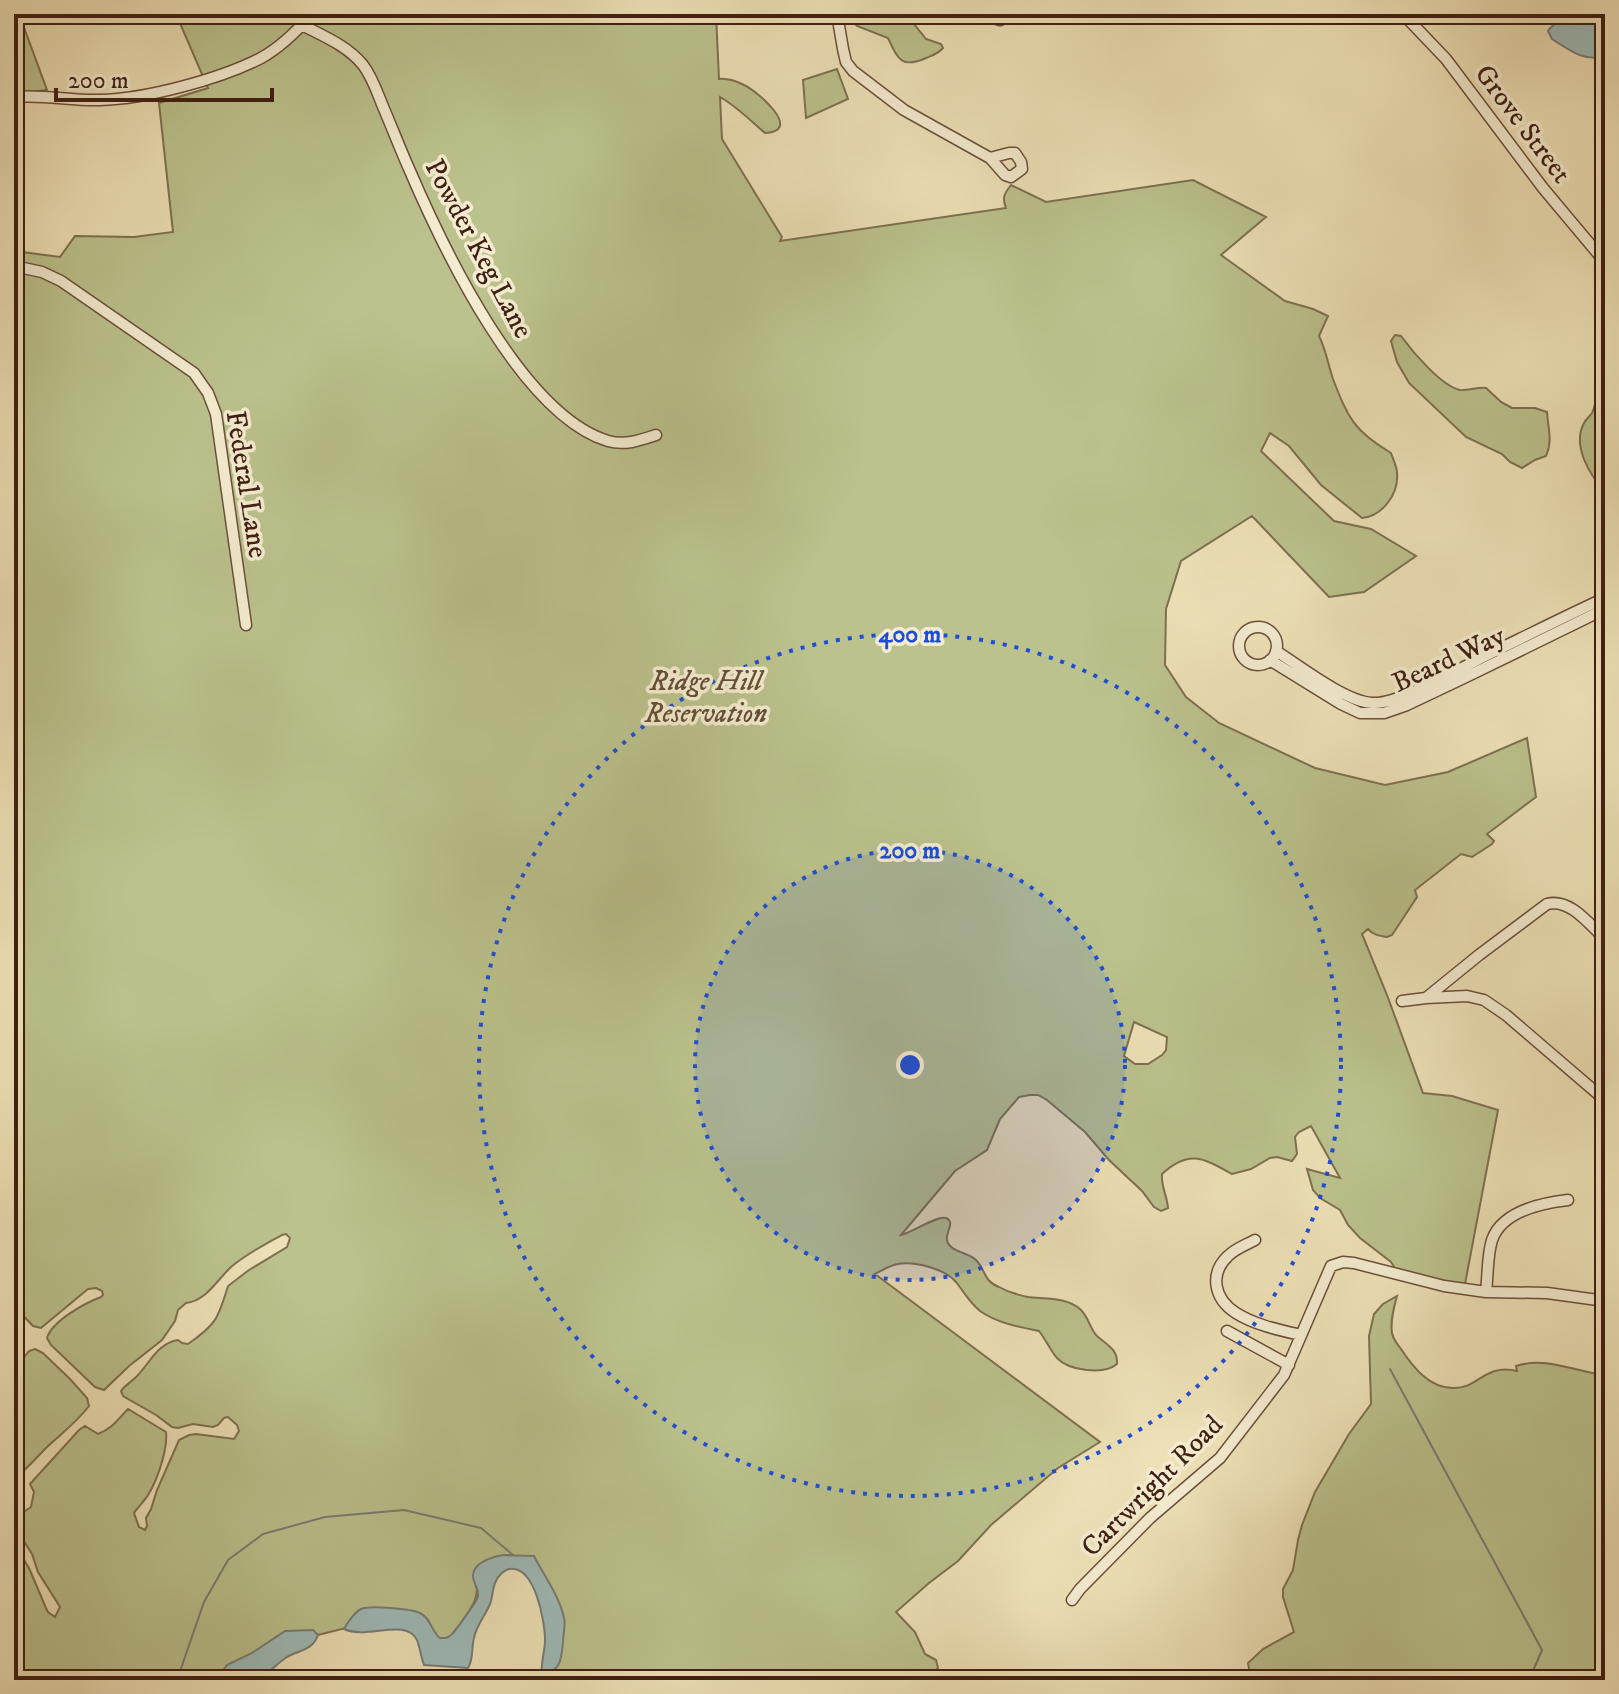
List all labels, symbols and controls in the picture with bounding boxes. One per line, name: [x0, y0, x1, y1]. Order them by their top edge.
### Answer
scale bar: [56, 52, 272, 102]
street label: Grove Street: [1467, 58, 1579, 190]
text: 200 m: [68, 66, 129, 96]
street label: Powder Keg Lane: [417, 153, 541, 344]
street label: Federal Lane: [218, 408, 275, 560]
street label: Beard Way: [1387, 618, 1511, 701]
text: 400 m: [879, 620, 941, 650]
park label: Ridge Hill Reservation: [644, 664, 767, 731]
text: 200 m: [880, 836, 940, 866]
centre of rings: [896, 1051, 924, 1079]
street label: Cartwright Road: [1074, 1408, 1230, 1564]

